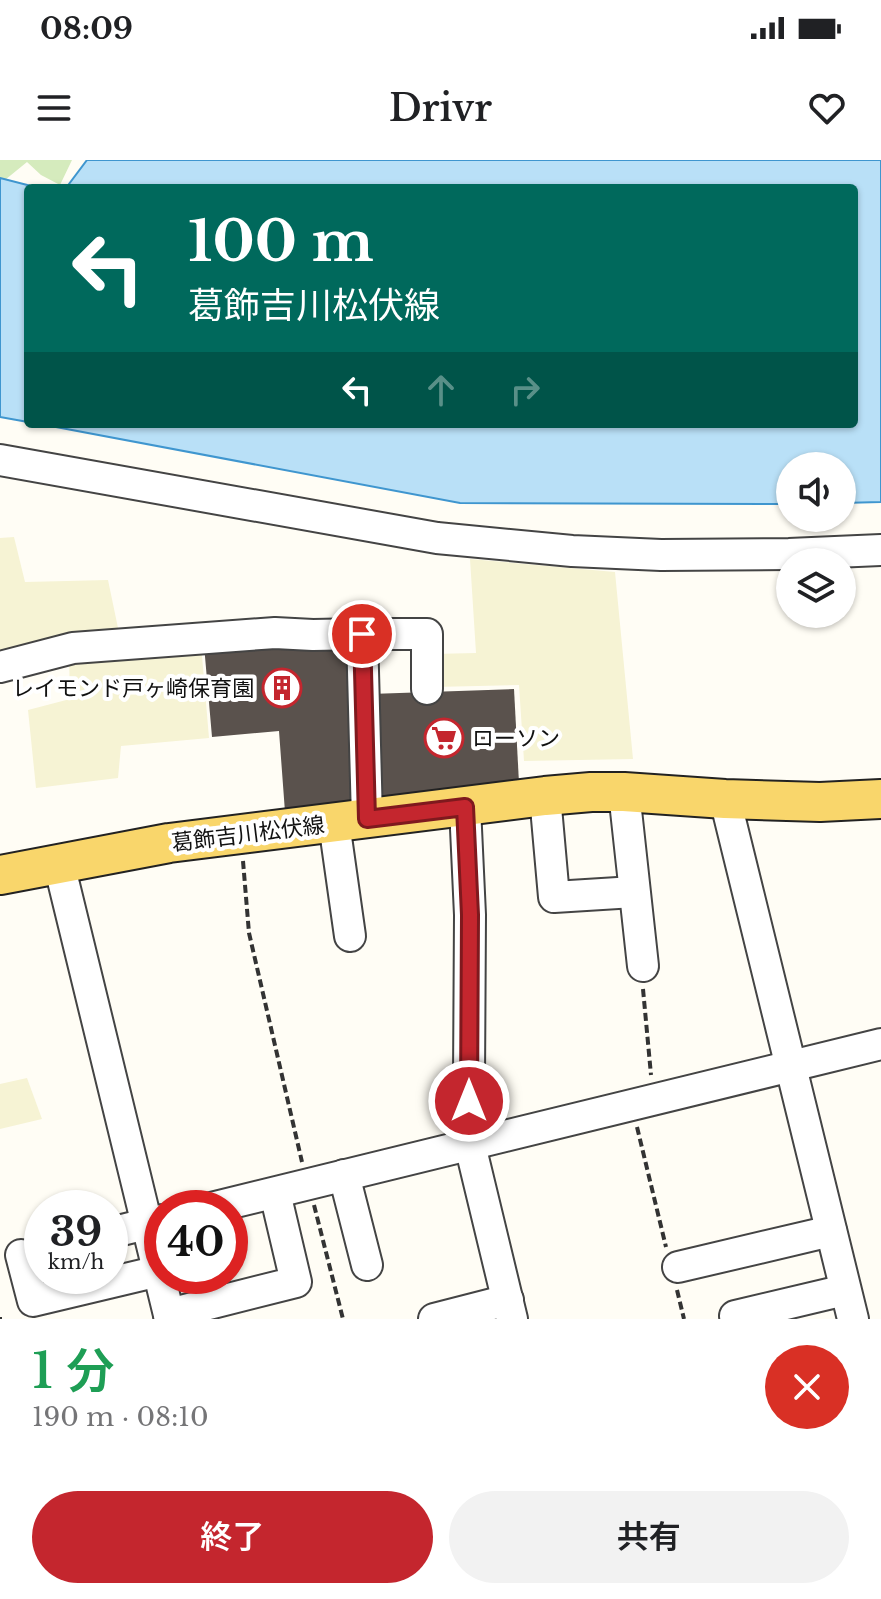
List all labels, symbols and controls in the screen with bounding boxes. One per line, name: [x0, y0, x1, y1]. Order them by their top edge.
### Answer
text: 08:09: [40, 10, 133, 47]
icon: menu: [32, 86, 76, 130]
text: Drivr: [389, 86, 492, 131]
icon: heart: [805, 86, 849, 130]
text: 100 m: [188, 207, 374, 276]
icon: left: [56, 216, 160, 320]
text: 葛飾吉川松伏線: [188, 283, 440, 328]
icon: left: [335, 368, 379, 412]
icon: ahead: [419, 368, 463, 412]
icon: right: [503, 368, 547, 412]
map controls: [776, 452, 856, 628]
button: sound: [776, 452, 856, 532]
button: layers: [776, 548, 856, 628]
pin: [328, 600, 396, 668]
icon: arrive: [340, 612, 384, 656]
building icon: レイモンド戸ヶ崎保育園: [261, 667, 303, 709]
place label: レイモンド戸ヶ崎保育園: [12, 675, 254, 702]
supermarket icon: ローソン: [423, 717, 465, 759]
place label: ローソン: [472, 725, 560, 752]
street label: 葛飾吉川松伏線: [170, 811, 326, 857]
position arrow: [427, 1059, 511, 1143]
speed limit sign: 40: [144, 1190, 248, 1294]
text: 39: [50, 1207, 102, 1257]
text: km/h: [48, 1250, 104, 1274]
text: 1 分: [32, 1341, 114, 1401]
button: close: [765, 1345, 849, 1429]
text: 190 m · 08:10: [32, 1401, 208, 1433]
button: 終了: [32, 1491, 433, 1583]
button: 共有: [449, 1491, 849, 1583]

